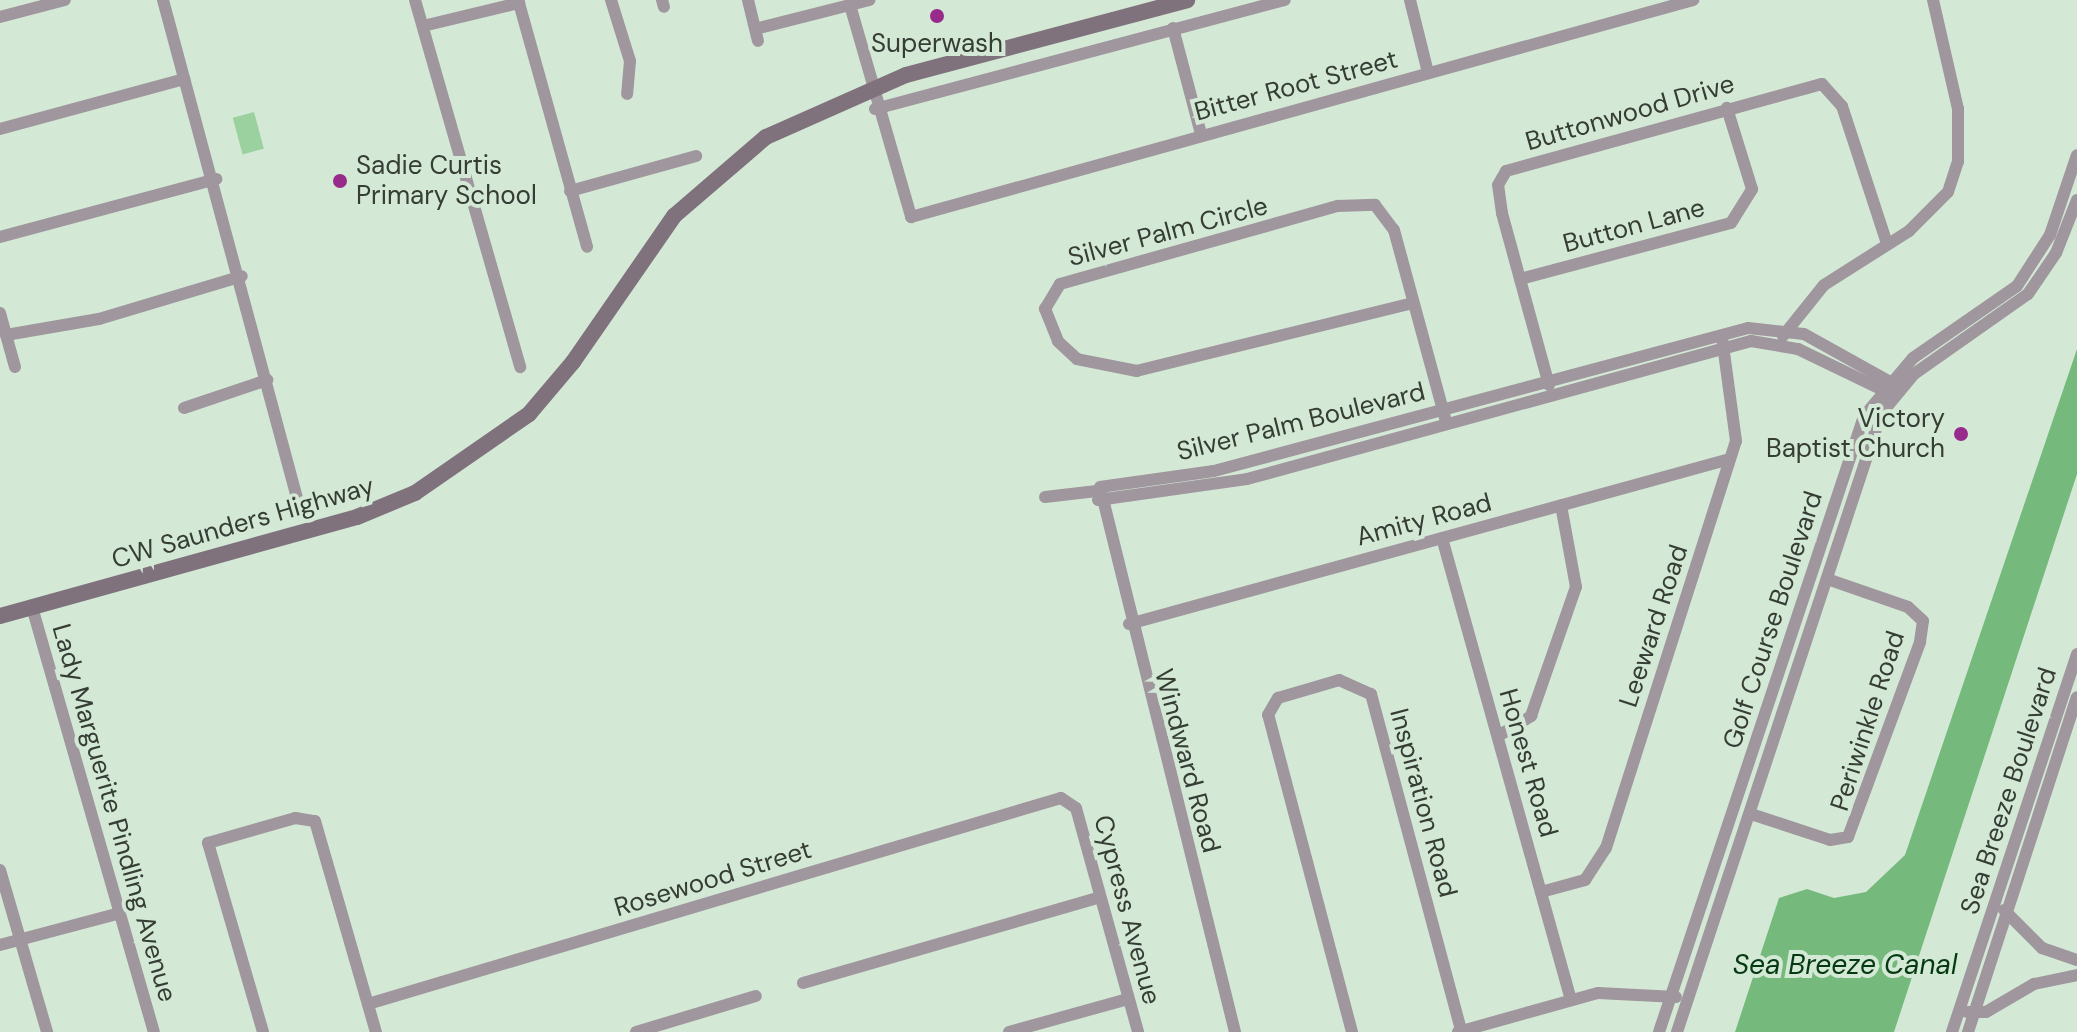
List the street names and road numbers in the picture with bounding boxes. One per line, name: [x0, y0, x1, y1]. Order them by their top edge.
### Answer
street label: Bitter Root Street: [1191, 44, 1401, 128]
street label: Buttonwood Drive: [1522, 68, 1738, 158]
street label: Silver Palm Circle: [1065, 190, 1271, 274]
street label: Button Lane: [1560, 192, 1708, 260]
street label: Silver Palm Boulevard: [1174, 376, 1428, 468]
street label: CW Saunders Highway: [108, 471, 378, 575]
street label: Amity Road: [1353, 487, 1495, 553]
street label: Golf Course Boulevard: [1717, 487, 1829, 753]
street label: Leeward Road: [1613, 541, 1695, 711]
street label: Lady Marguerite Pindling Avenue: [45, 620, 183, 1006]
street label: Periwinkle Road: [1824, 627, 1912, 815]
street label: Sea Breeze Boulevard: [1954, 664, 2064, 918]
street label: Windward Road: [1147, 666, 1227, 856]
street label: Honest Road: [1492, 685, 1564, 841]
street label: Inspiration Road: [1383, 705, 1463, 901]
street label: Cypress Avenue: [1087, 812, 1167, 1008]
street label: Rosewood Street: [611, 834, 815, 924]

